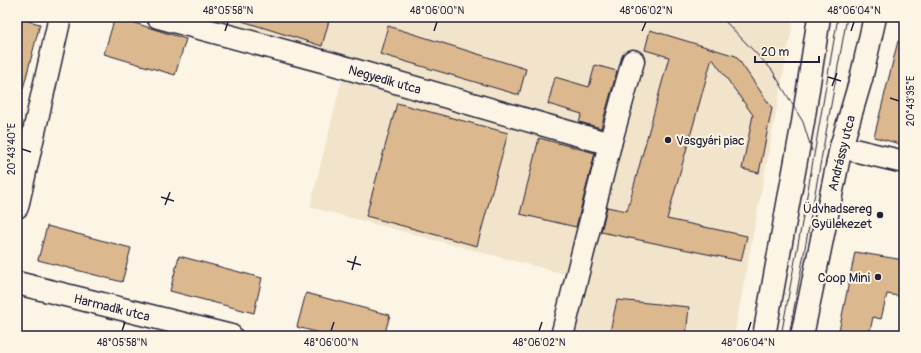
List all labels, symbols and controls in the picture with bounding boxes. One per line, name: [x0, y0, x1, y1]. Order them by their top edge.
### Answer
text: 48°05'58"N: [203, 5, 254, 17]
text: 48°06'00"N: [410, 5, 464, 17]
text: 48°06'02"N: [619, 5, 673, 17]
text: 48°06'04"N: [827, 5, 881, 17]
scale bar: [755, 38, 819, 64]
text: 20 m: [761, 45, 790, 60]
street label: Negyedik utca: [347, 62, 423, 98]
text: 20°43'35"E: [905, 76, 917, 126]
street label: Andrássy utca: [825, 114, 859, 193]
text: 20°43'40"E: [6, 123, 18, 175]
place label: Vasgyári piac: [676, 133, 745, 149]
marker: Vasgyári piac: [663, 135, 673, 145]
place label: Üdvhadsereg Gyülekezet: [803, 201, 873, 232]
marker: Üdvhadsereg Gyülekezet: [875, 210, 885, 220]
place label: Coop Mini: [818, 270, 870, 286]
marker: Coop Mini: [873, 272, 883, 282]
street label: Harmadik utca: [72, 291, 151, 325]
text: 48°05'58"N: [97, 337, 148, 349]
text: 48°06'00"N: [304, 337, 358, 349]
text: 48°06'02"N: [512, 337, 566, 349]
text: 48°06'04"N: [721, 337, 775, 349]

